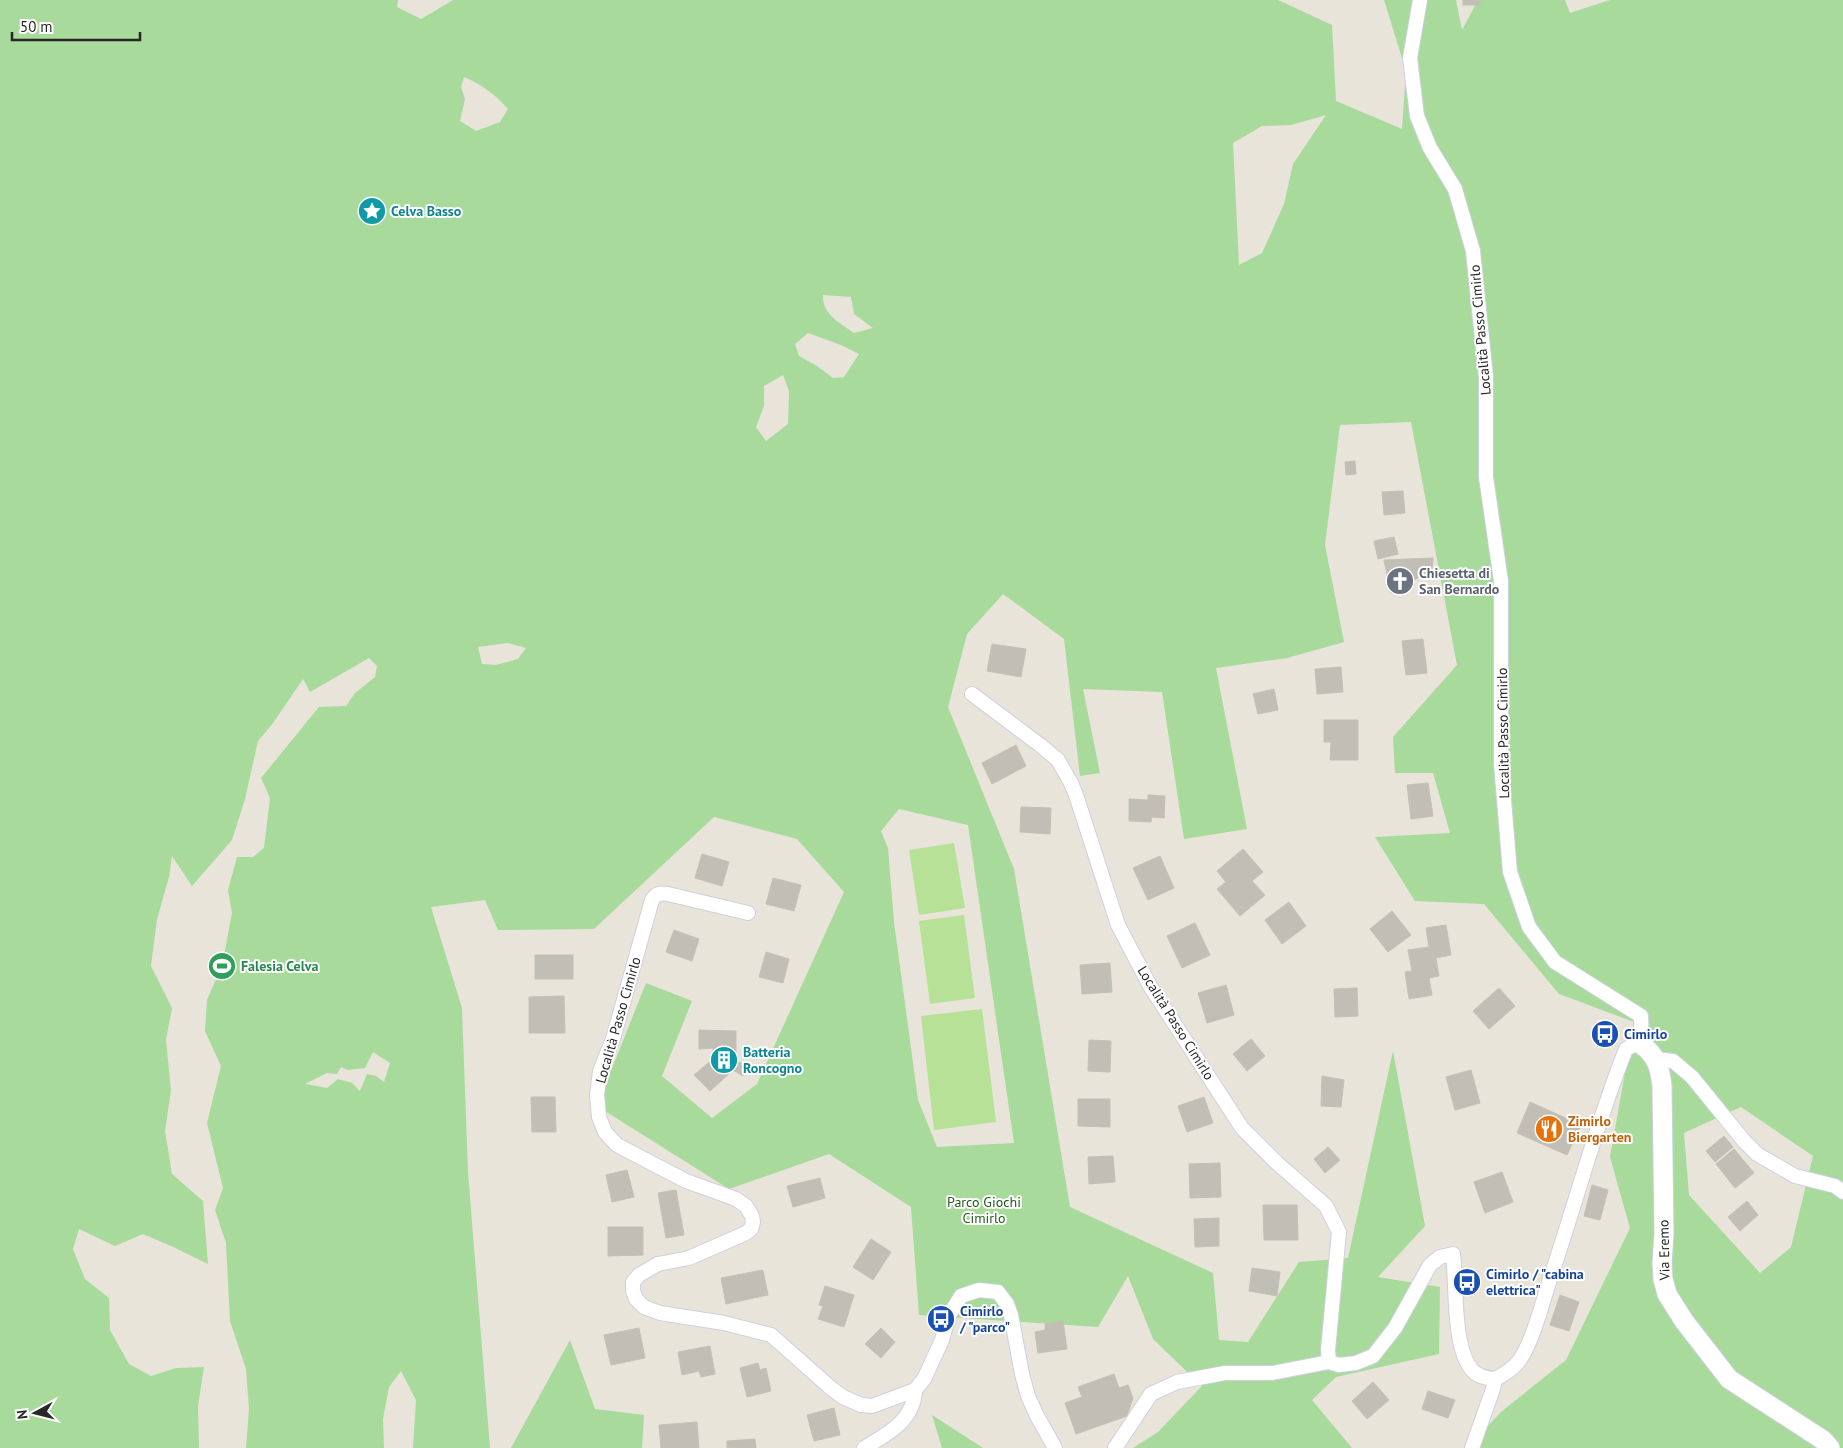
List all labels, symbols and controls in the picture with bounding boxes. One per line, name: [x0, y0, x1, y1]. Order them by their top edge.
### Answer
scale bar: [12, 10, 140, 42]
text: 50 m: [20, 17, 53, 36]
place icon: Celva Basso: [357, 196, 387, 226]
place label: Celva Basso: [391, 202, 462, 220]
street label: Località Passo Cimirlo: [1465, 264, 1495, 396]
place label: Chiesetta di San Bernardo: [1419, 564, 1500, 598]
church icon: Chiesetta di San Bernardo: [1385, 566, 1415, 596]
street label: Località Passo Cimirlo: [1493, 667, 1513, 799]
sports icon: Falesia Celva: [207, 951, 237, 981]
street label: Località Passo Cimirlo: [591, 955, 645, 1085]
place label: Falesia Celva: [241, 957, 318, 975]
street label: Località Passo Cimirlo: [1134, 963, 1218, 1083]
bus stop icon: Cimirlo: [1590, 1019, 1620, 1049]
place label: Cimirlo: [1624, 1025, 1668, 1043]
place label: Batteria Roncogno: [743, 1043, 802, 1077]
building icon: Batteria Roncogno: [709, 1045, 739, 1075]
place label: Zimirlo Biergarten: [1568, 1112, 1631, 1146]
restaurant icon: Zimirlo Biergarten: [1534, 1114, 1564, 1144]
park label: Parco Giochi Cimirlo: [947, 1193, 1021, 1227]
street label: Via Eremo: [1654, 1220, 1674, 1281]
place label: Cimirlo / "cabina elettrica": [1486, 1265, 1584, 1299]
bus stop icon: Cimirlo / "cabina elettrica": [1452, 1267, 1482, 1297]
place label: Cimirlo / "parco": [959, 1302, 1010, 1336]
bus stop icon: Cimirlo / "parco": [926, 1304, 956, 1334]
north arrow: [10, 1388, 60, 1438]
text: N: [13, 1409, 32, 1420]

